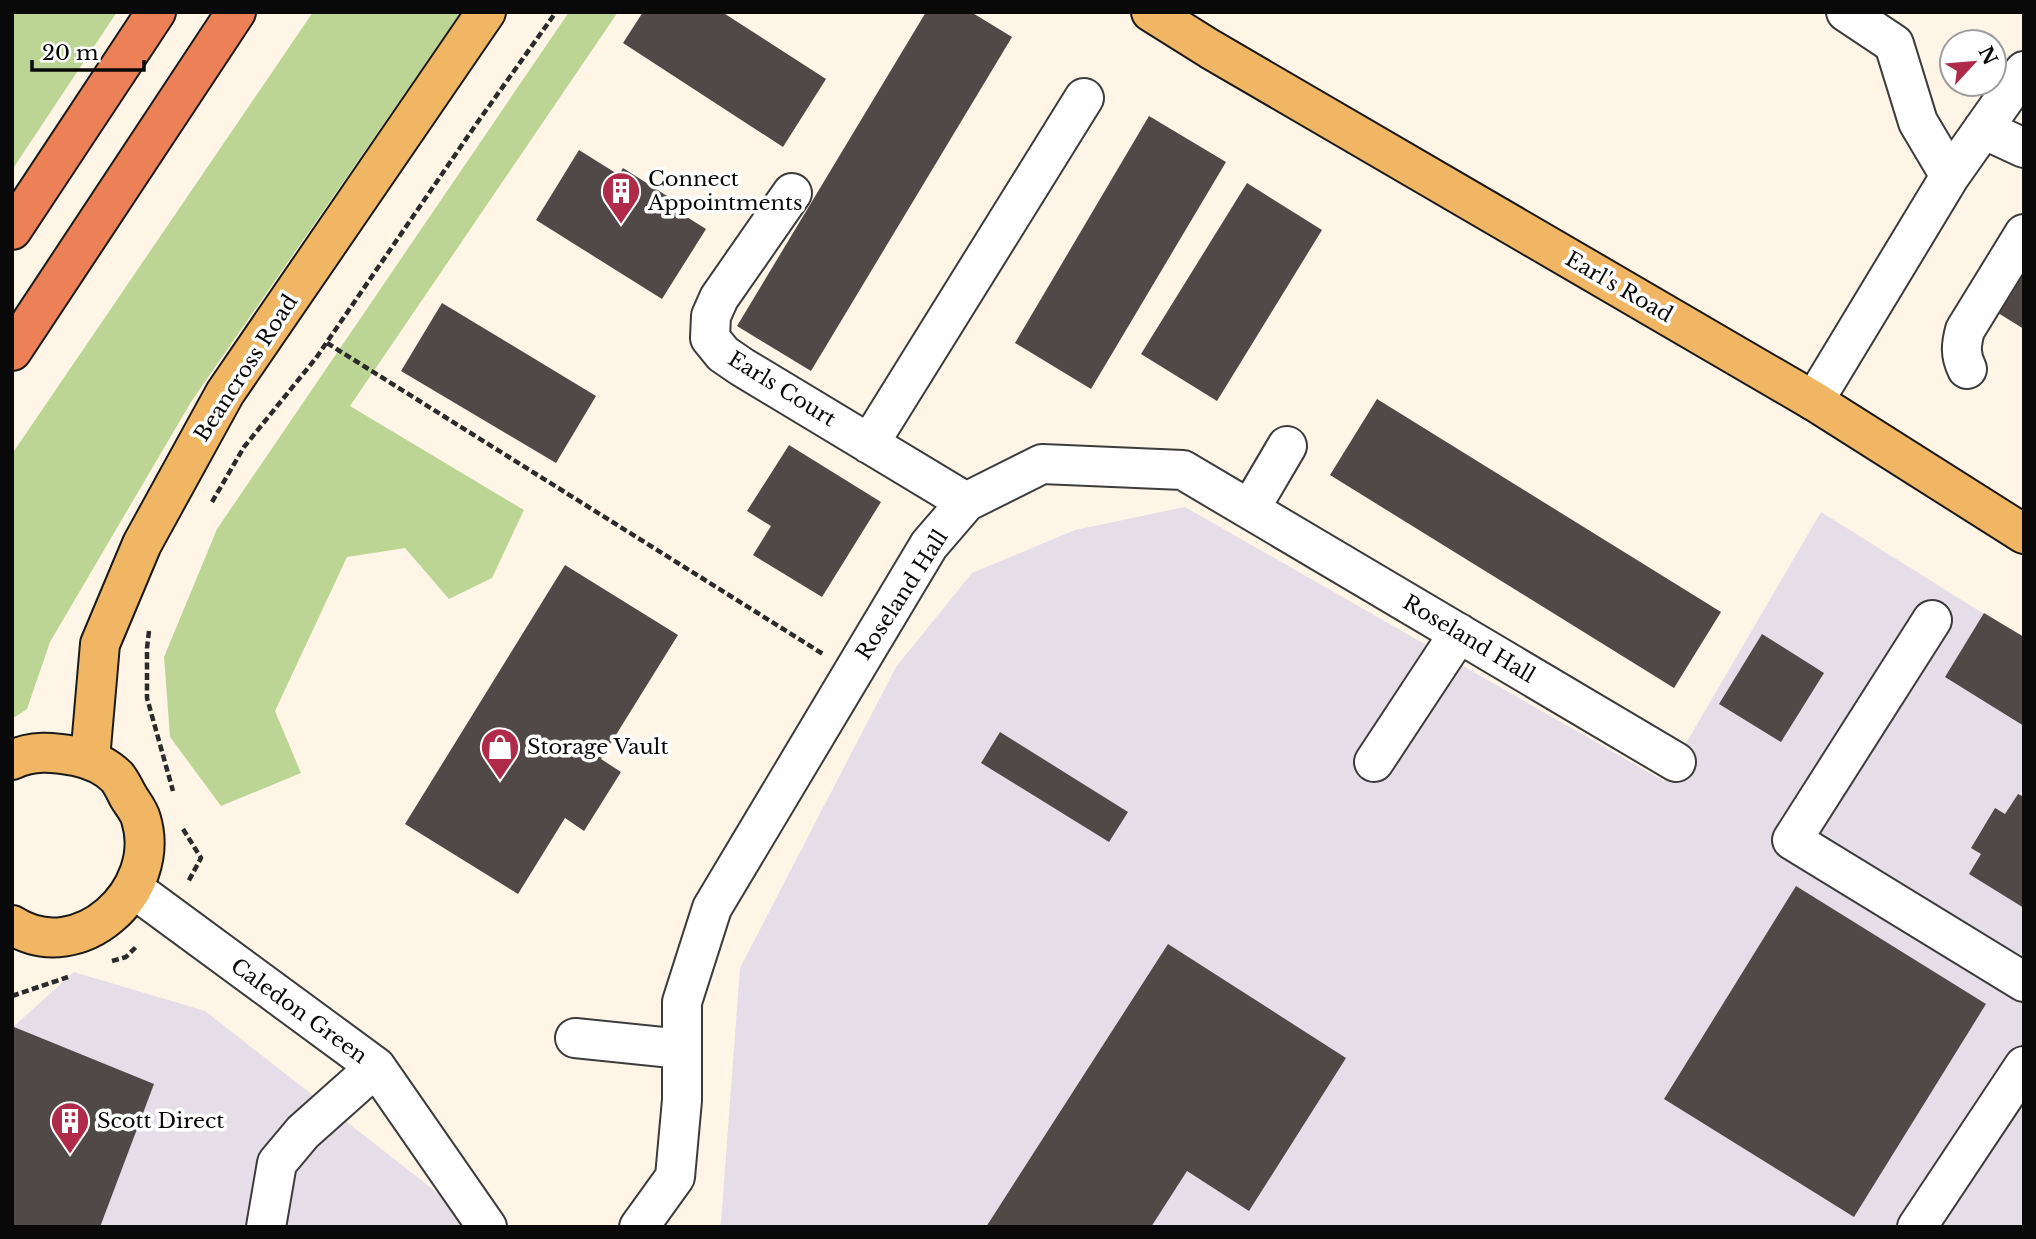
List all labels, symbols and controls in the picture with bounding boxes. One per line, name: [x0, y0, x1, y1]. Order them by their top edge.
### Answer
scale bar: [32, 28, 144, 72]
north arrow: [1938, 28, 2008, 98]
text: 20 m: [42, 40, 99, 66]
text: N: [1974, 43, 2002, 69]
place label: Connect Appointments: [647, 166, 803, 216]
building icon: Connect Appointments: [600, 170, 642, 225]
street label: Earl's Road: [1561, 246, 1677, 328]
street label: Beancross Road: [189, 290, 303, 446]
street label: Earls Court: [723, 346, 841, 432]
street label: Roseland Hall: [850, 525, 954, 665]
street label: Roseland Hall: [1398, 589, 1540, 689]
shop icon: Storage Vault: [479, 726, 521, 781]
place label: Storage Vault: [527, 734, 668, 760]
street label: Caledon Green: [226, 953, 372, 1069]
building icon: Scott Direct: [49, 1100, 91, 1155]
place label: Scott Direct: [97, 1108, 224, 1134]

